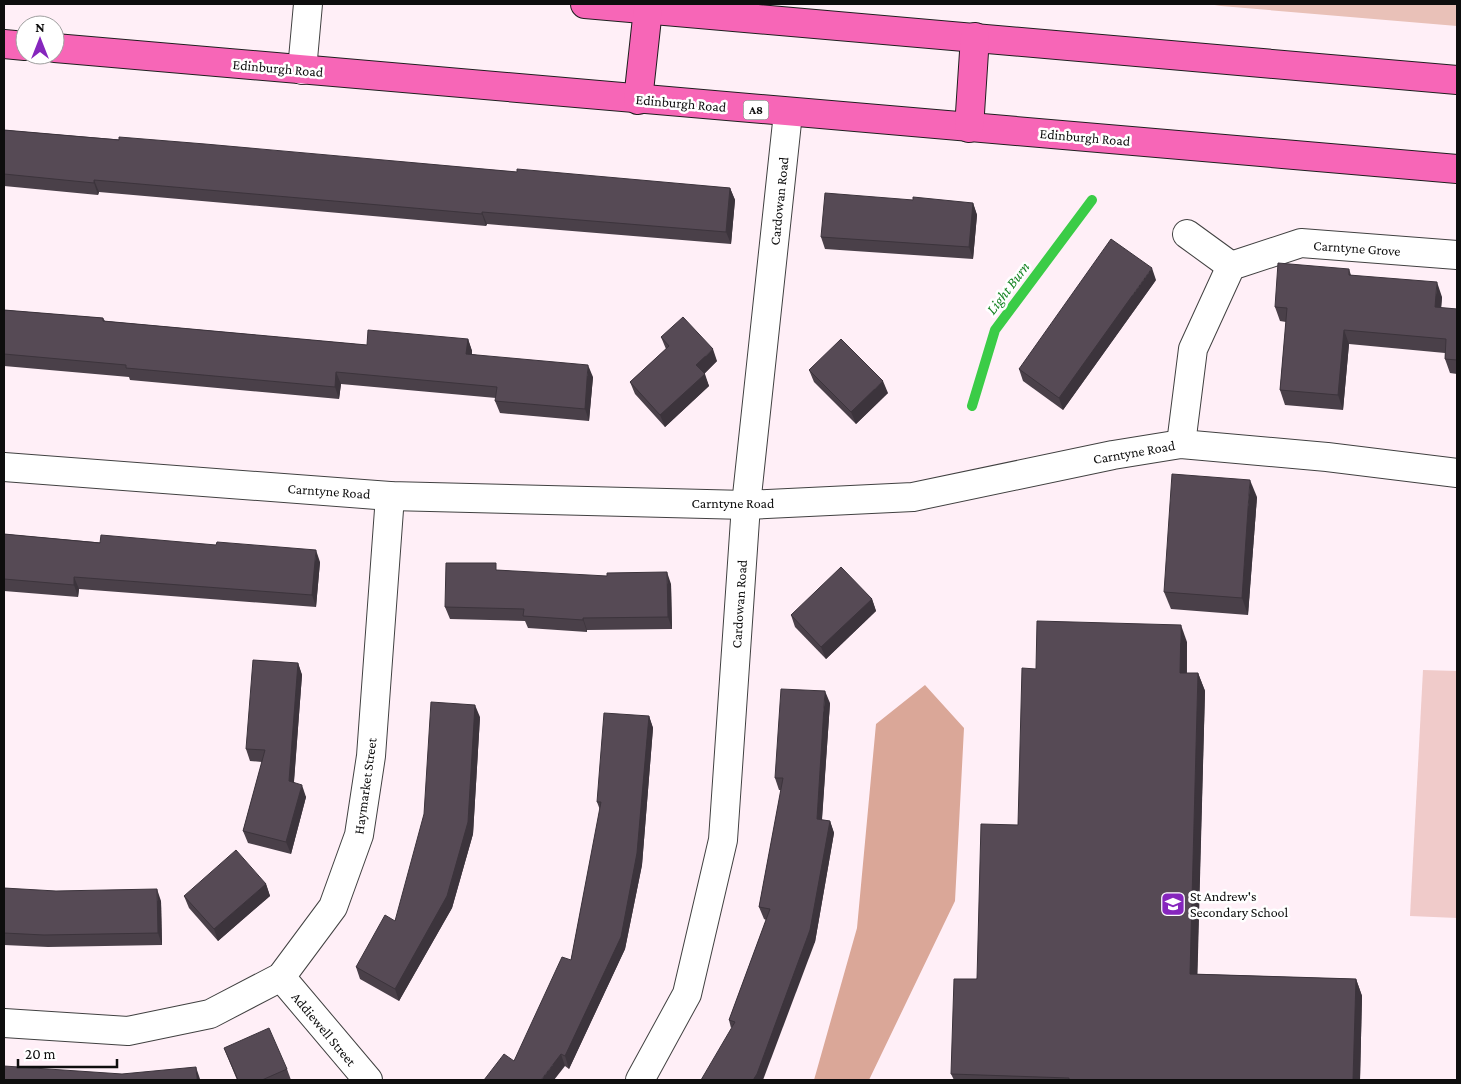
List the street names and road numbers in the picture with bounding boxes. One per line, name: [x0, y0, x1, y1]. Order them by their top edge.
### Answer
street label: Edinburgh Road: [232, 56, 325, 80]
street label: Edinburgh Road: [635, 91, 728, 115]
road number: A8: [744, 100, 768, 120]
street label: Edinburgh Road: [1039, 125, 1132, 149]
street label: Cardowan Road: [766, 155, 792, 246]
street label: Carntyne Grove: [1313, 237, 1401, 259]
street label: Carntyne Road: [1092, 437, 1177, 467]
street label: Carntyne Road: [287, 480, 372, 502]
street label: Carntyne Road: [692, 495, 775, 511]
street label: Cardowan Road: [728, 559, 750, 649]
street label: Haymarket Street: [350, 736, 380, 835]
street label: Addiewell Street: [288, 989, 360, 1070]

